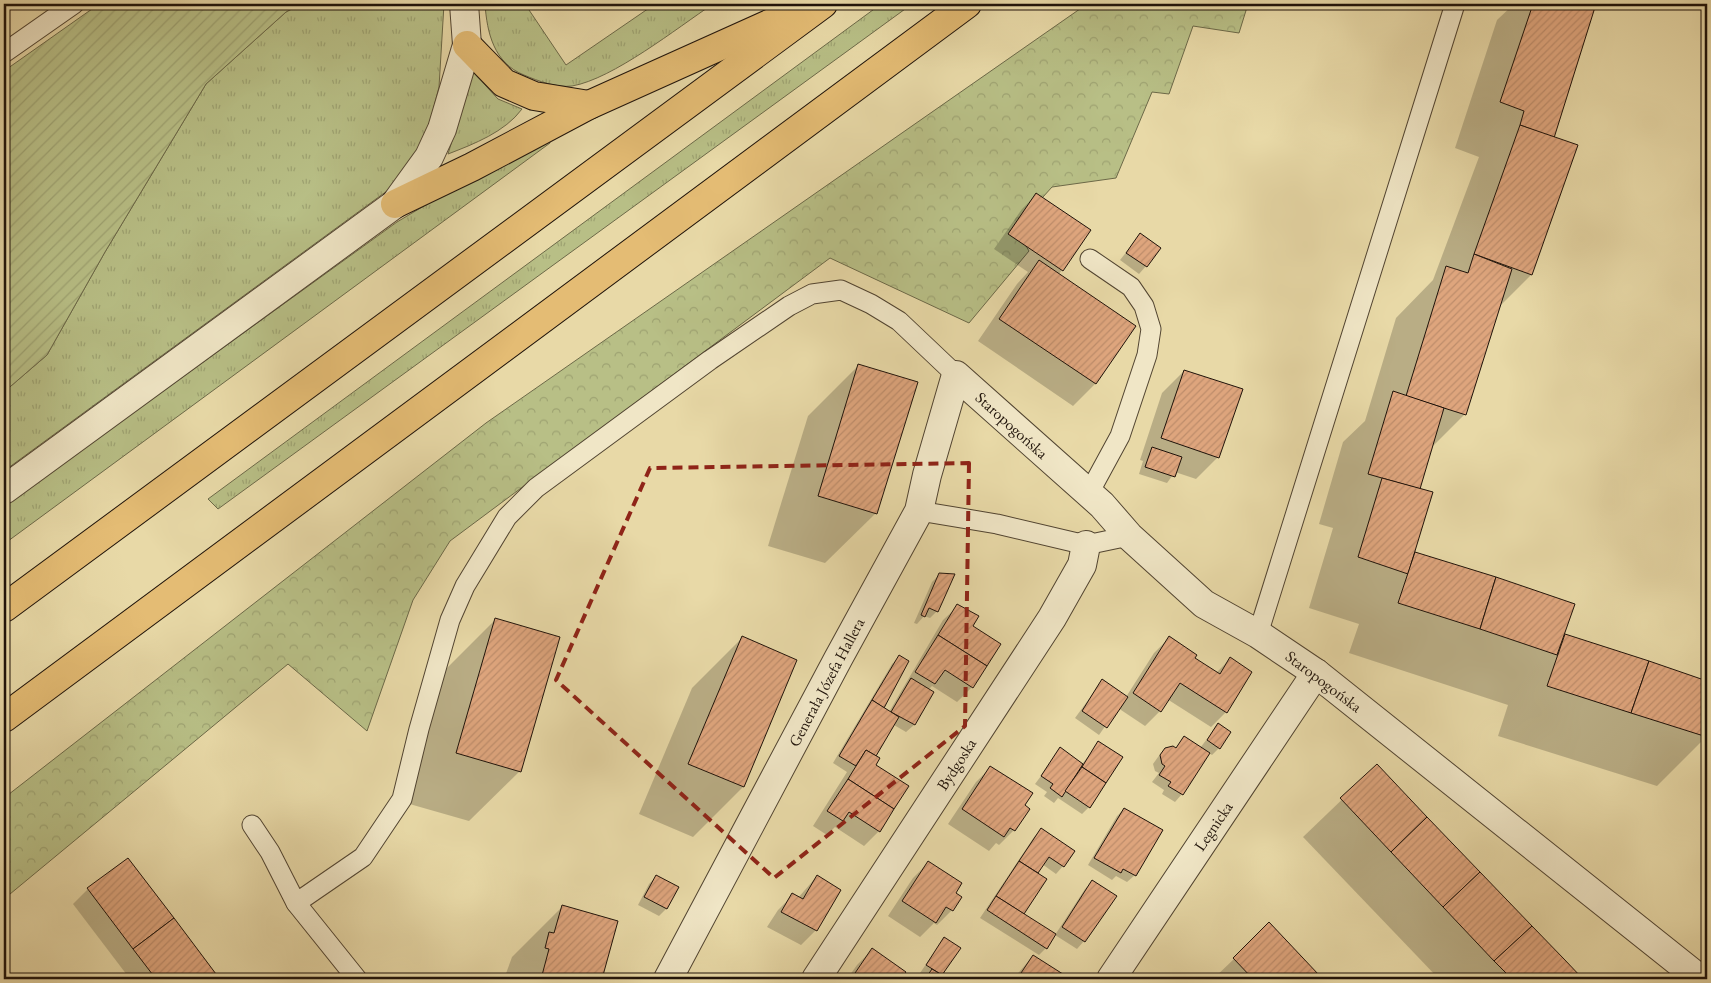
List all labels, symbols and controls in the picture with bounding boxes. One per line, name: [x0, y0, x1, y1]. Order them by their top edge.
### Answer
street label: Staropogońska: [971, 387, 1053, 464]
street label: Generała Józefa Hallera: [784, 614, 870, 750]
street label: Staropogońska: [1281, 646, 1367, 717]
street label: Bydgoska: [932, 734, 981, 794]
street label: Legnicka: [1189, 797, 1238, 855]

